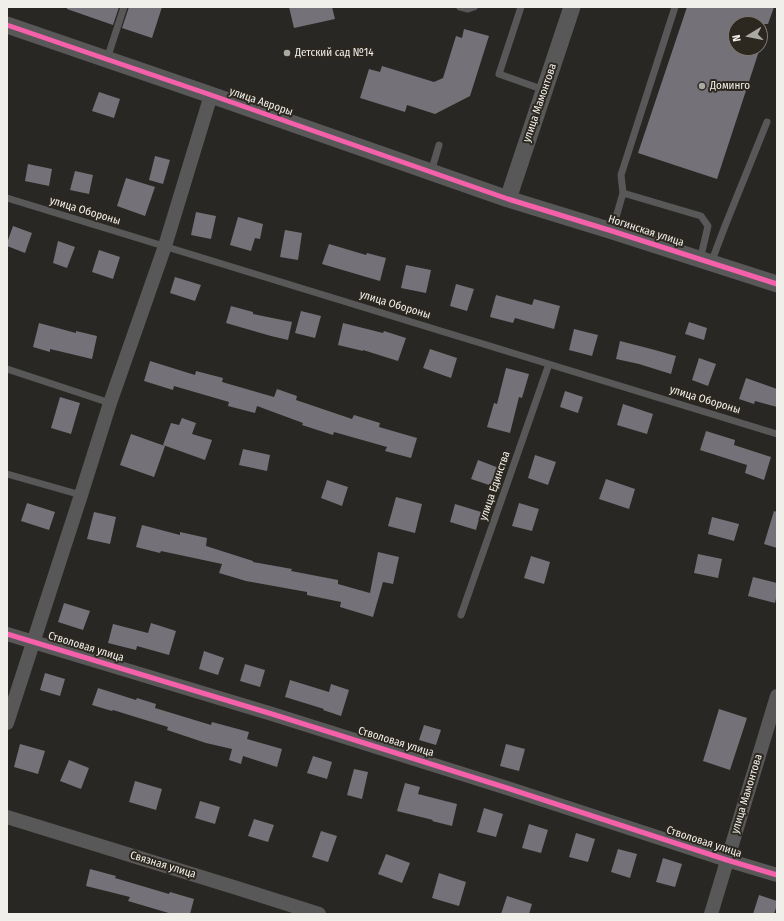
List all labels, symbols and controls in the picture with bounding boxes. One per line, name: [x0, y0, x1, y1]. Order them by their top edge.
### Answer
north arrow: [728, 16, 768, 56]
text: N: [730, 34, 744, 42]
place label: Детский сад №14: [295, 46, 374, 60]
marker: Детский сад №14: [282, 48, 292, 58]
street label: улица Мамонтова: [520, 62, 560, 144]
place label: Доминго: [710, 79, 750, 93]
marker: Доминго: [697, 81, 707, 91]
street label: улица Авроры: [228, 85, 294, 119]
street label: улица Обороны: [48, 194, 122, 228]
street label: Ногинская улица: [606, 212, 686, 250]
street label: улица Обороны: [358, 288, 432, 322]
street label: улица Обороны: [668, 383, 742, 417]
street label: улица Единства: [477, 450, 513, 522]
street label: Стволовая улица: [47, 629, 125, 665]
street label: Стволовая улица: [357, 724, 435, 760]
street label: улица Мамонтова: [729, 753, 765, 835]
street label: Стволовая улица: [665, 824, 743, 860]
street label: Связная улица: [128, 849, 198, 881]

